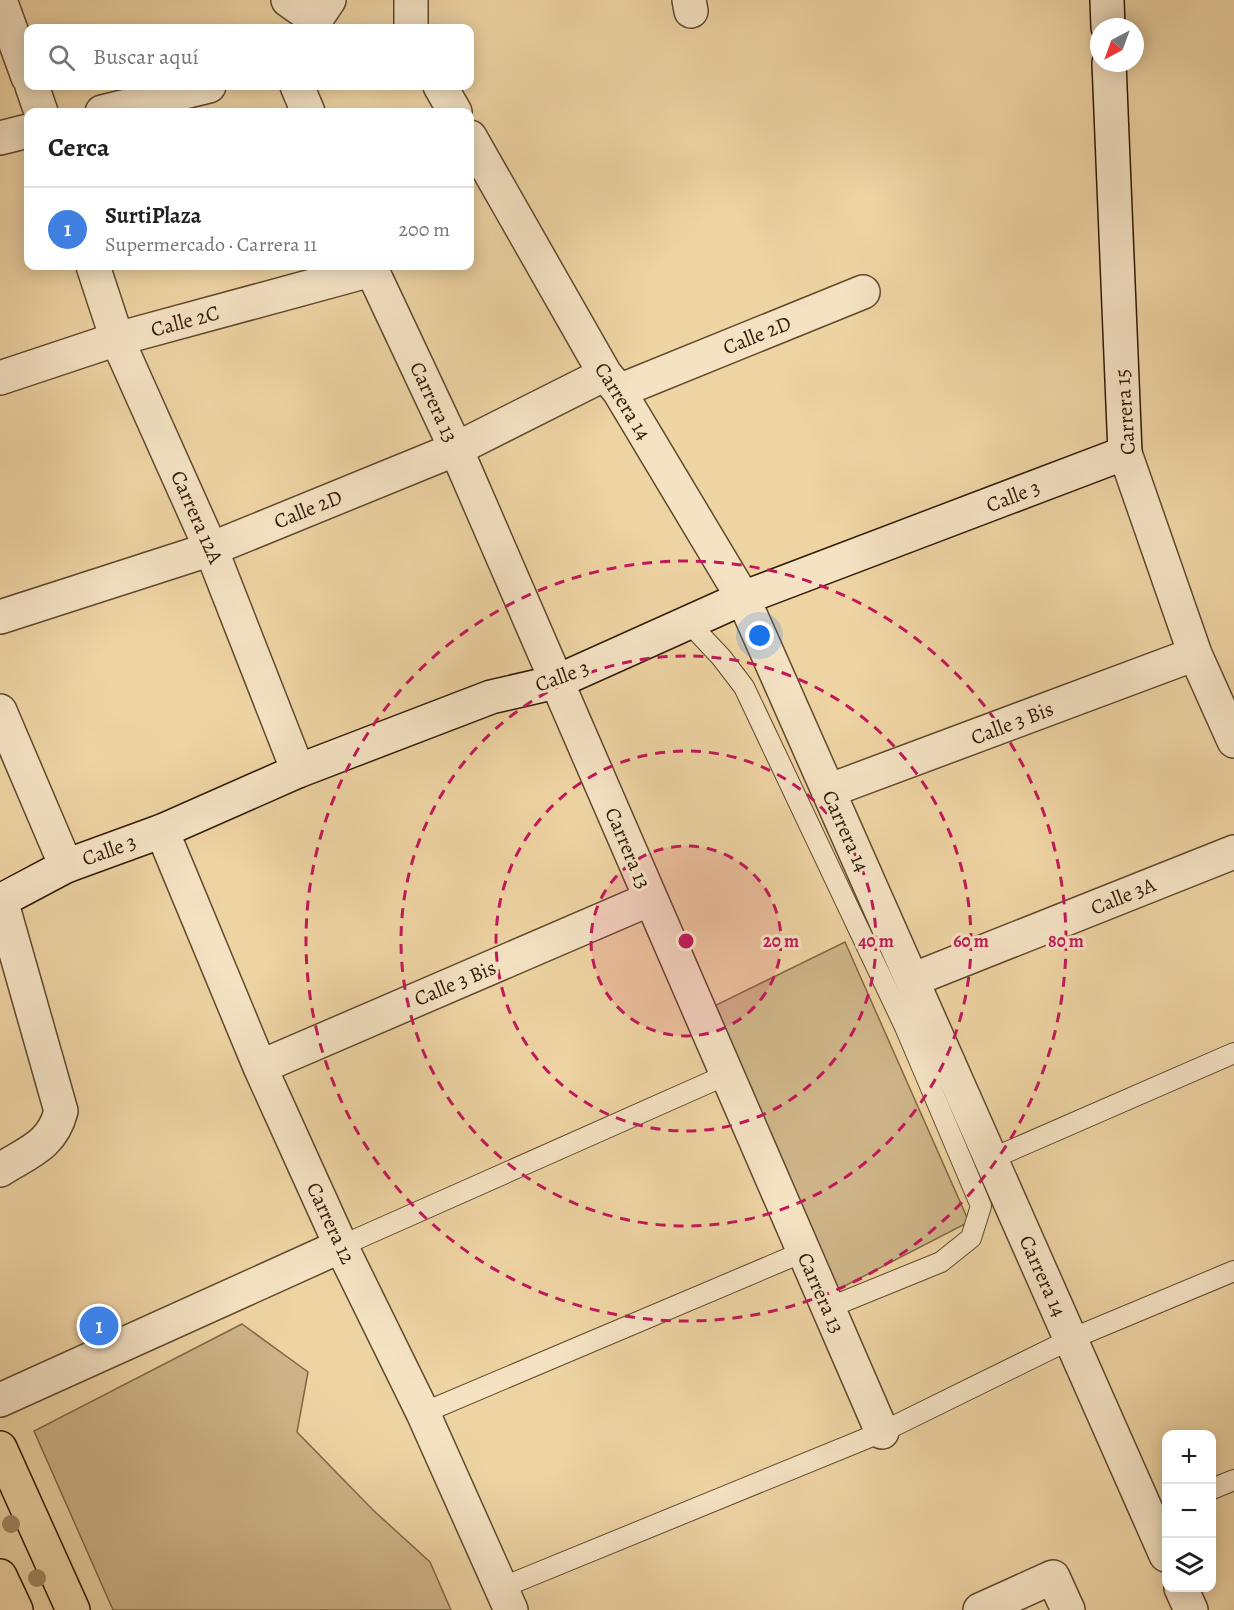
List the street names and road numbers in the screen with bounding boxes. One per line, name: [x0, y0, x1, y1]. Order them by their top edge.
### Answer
street label: Calle 2C: [148, 298, 222, 344]
street label: Calle 2D: [719, 309, 795, 361]
street label: Carrera 13: [403, 357, 465, 447]
street label: Carrera 14: [588, 357, 658, 445]
street label: Carrera 15: [1108, 368, 1142, 456]
street label: Carrera 12A: [164, 466, 230, 569]
street label: Calle 3: [982, 473, 1044, 519]
street label: Calle 2D: [270, 483, 346, 535]
street label: Calle 3: [531, 653, 593, 699]
street label: Calle 3 Bis: [967, 694, 1057, 752]
street label: Carrera 14: [816, 786, 876, 876]
street label: Carrera 13: [598, 803, 658, 893]
street label: Calle 3: [78, 827, 140, 873]
street label: Calle 3A: [1086, 870, 1160, 922]
street label: Calle 3 Bis: [410, 953, 500, 1013]
street label: Carrera 12: [300, 1178, 362, 1268]
street label: Carrera 14: [1013, 1231, 1073, 1321]
street label: Carrera 13: [791, 1248, 851, 1338]

